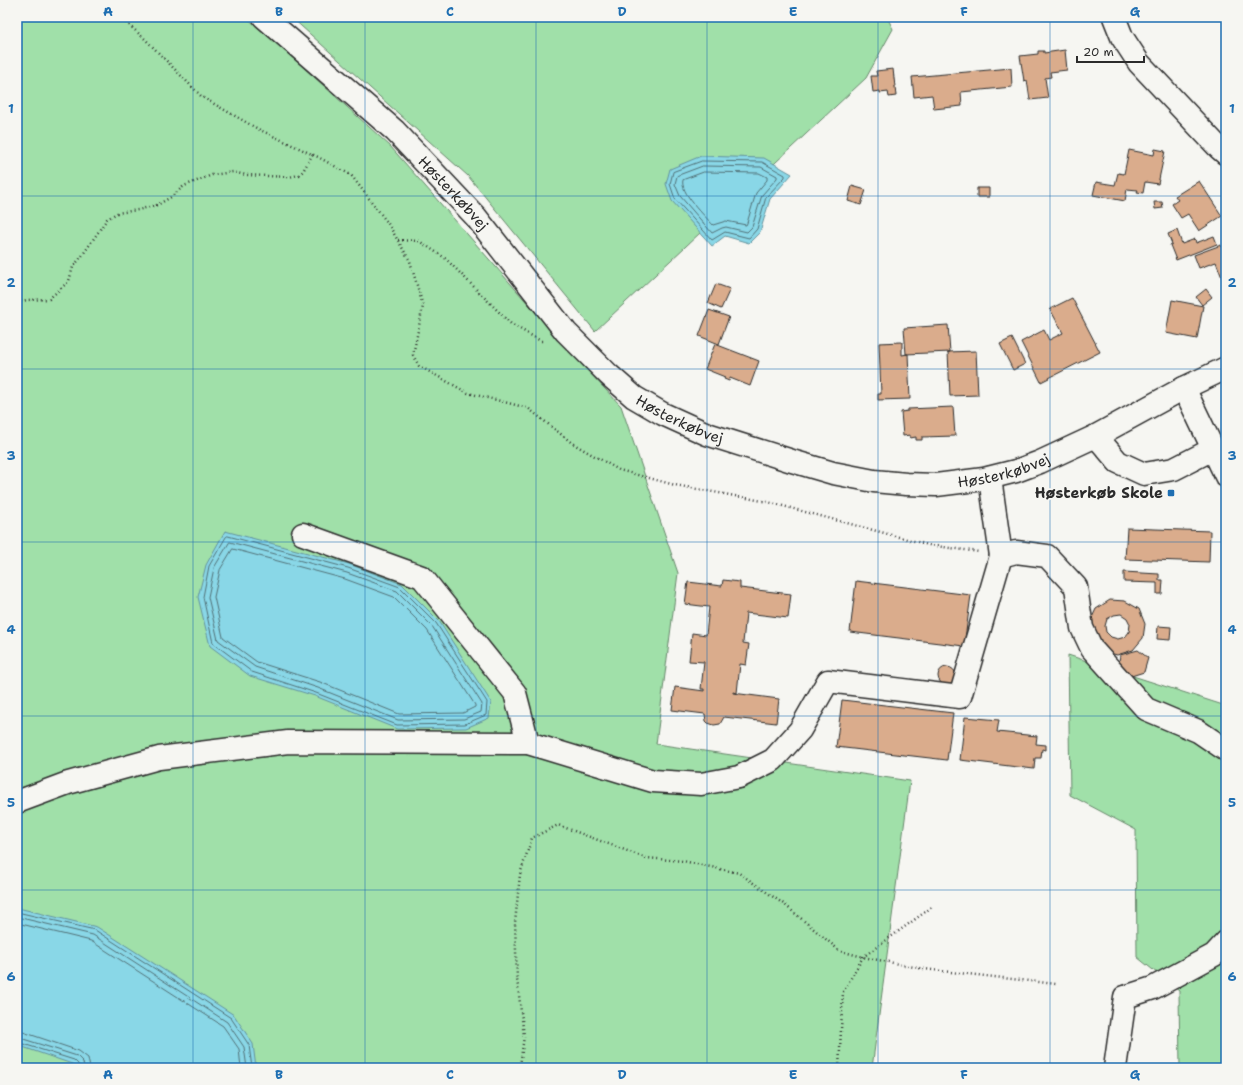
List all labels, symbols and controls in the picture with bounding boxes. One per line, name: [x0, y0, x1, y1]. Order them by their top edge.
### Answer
text: A: [103, 3, 113, 20]
text: B: [275, 3, 283, 20]
text: C: [446, 3, 454, 20]
text: D: [617, 3, 627, 20]
text: E: [789, 3, 798, 20]
text: F: [960, 3, 968, 20]
text: G: [1130, 3, 1141, 20]
scale bar: [1077, 38, 1144, 64]
text: 20 m: [1083, 44, 1114, 60]
text: 1: [8, 100, 14, 117]
text: 1: [1229, 100, 1235, 117]
street label: Høsterkøbvej: [414, 152, 493, 235]
text: 2: [6, 274, 16, 291]
text: 2: [1227, 274, 1237, 291]
street label: Høsterkøbvej: [632, 390, 726, 449]
text: 3: [6, 447, 16, 464]
text: 3: [1227, 447, 1237, 464]
street label: Høsterkøbvej: [956, 449, 1053, 492]
place label: Høsterkøb Skole: [1035, 483, 1163, 503]
marker: Høsterkøb Skole: [1166, 488, 1176, 498]
text: 4: [6, 621, 16, 638]
text: 4: [1227, 621, 1237, 638]
text: 5: [7, 794, 15, 811]
text: 5: [1228, 794, 1236, 811]
text: 6: [6, 968, 16, 985]
text: 6: [1227, 968, 1237, 985]
text: A: [103, 1066, 113, 1083]
text: B: [275, 1066, 283, 1083]
text: C: [446, 1066, 454, 1083]
text: D: [617, 1066, 627, 1083]
text: E: [789, 1066, 798, 1083]
text: F: [960, 1066, 968, 1083]
text: G: [1130, 1066, 1141, 1083]

